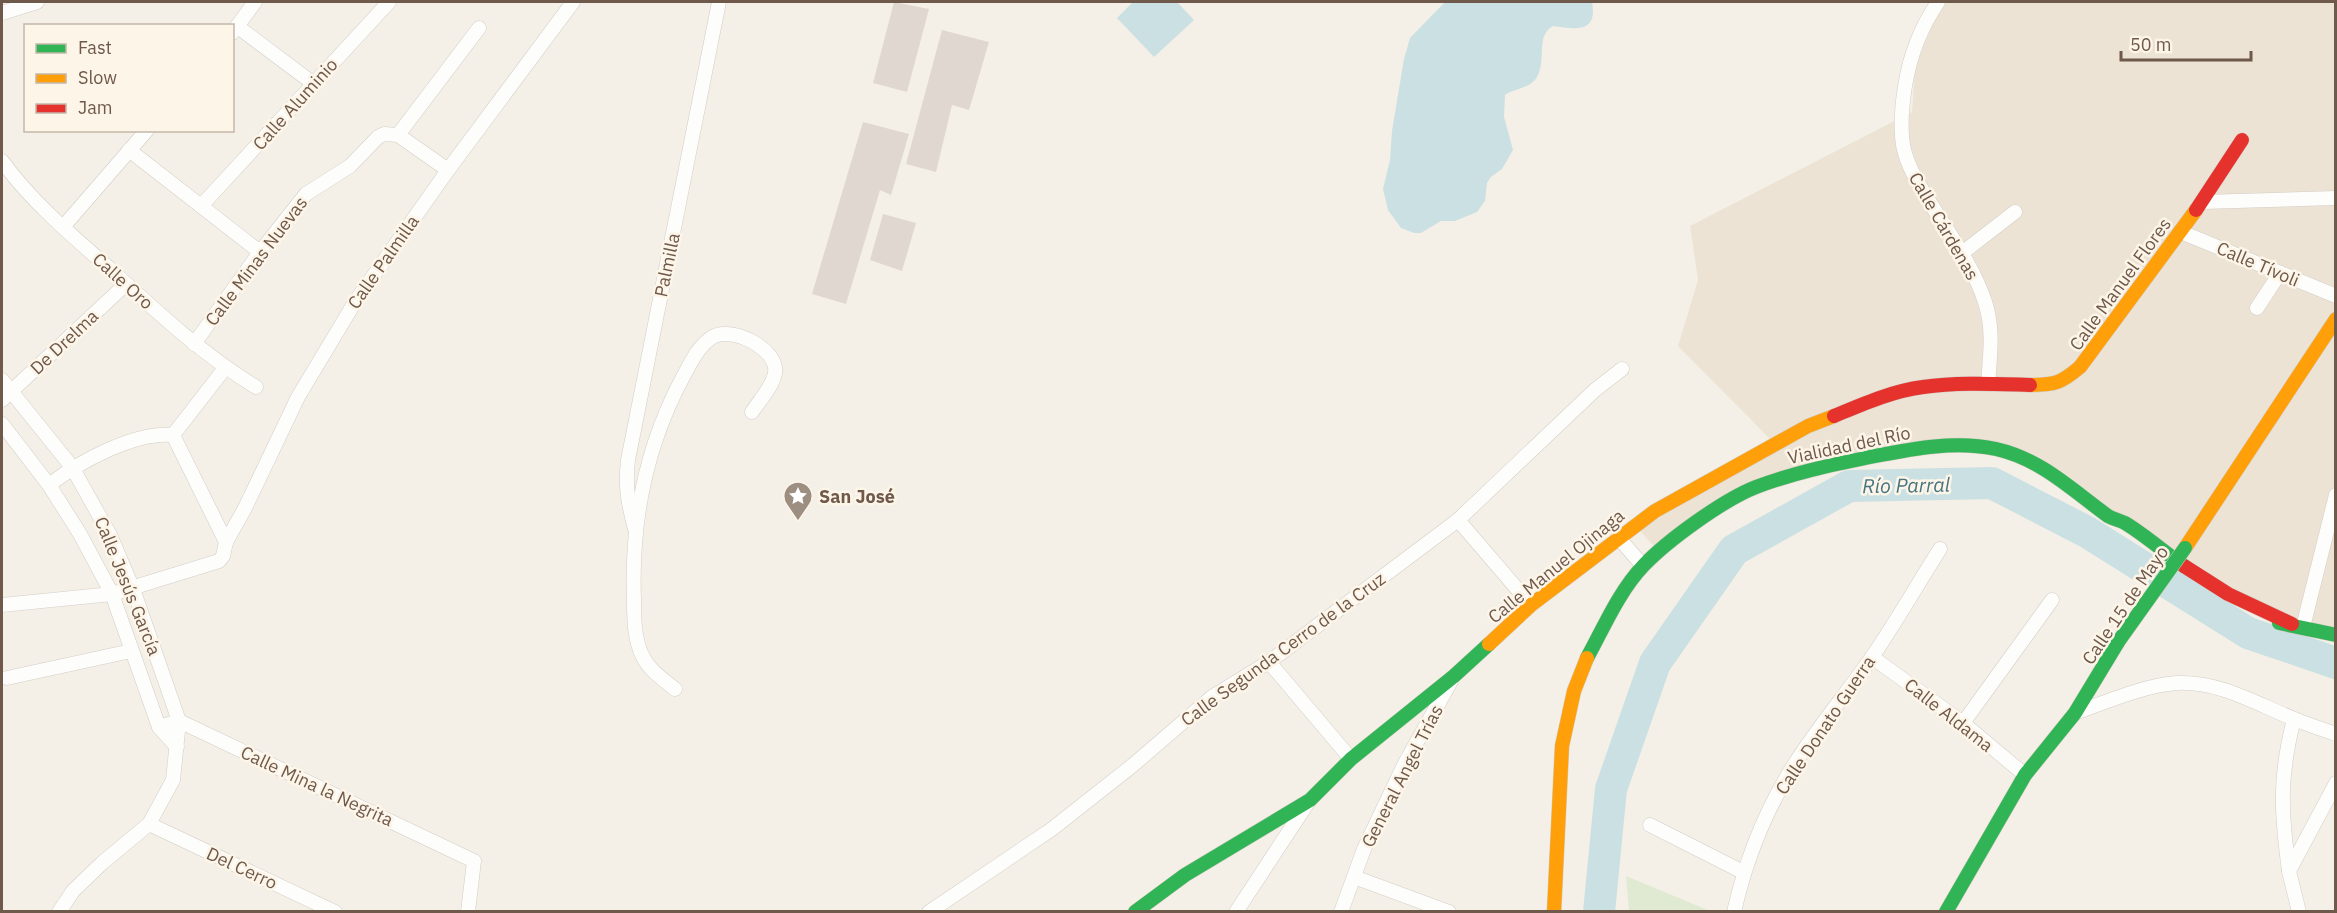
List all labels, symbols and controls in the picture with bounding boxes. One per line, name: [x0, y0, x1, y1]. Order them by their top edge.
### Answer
legend: [24, 24, 234, 132]
scale bar: [2121, 24, 2252, 62]
text: 50 m: [2130, 33, 2172, 56]
text: Fast: [78, 36, 112, 59]
street label: Calle Aluminio: [248, 53, 342, 155]
text: Slow: [78, 66, 117, 89]
text: Jam: [78, 96, 113, 119]
street label: Calle Cárdenas: [1904, 168, 1984, 284]
street label: Calle Minas Nuevas: [200, 192, 312, 330]
street label: Calle Palmilla: [342, 210, 424, 313]
street label: Calle Manuel Flores: [2064, 213, 2176, 355]
street label: Palmilla: [649, 231, 685, 299]
street label: Calle Tívoli: [2213, 236, 2303, 292]
street label: Calle Oro: [88, 248, 158, 314]
street label: De Drelma: [25, 304, 103, 379]
street label: Vialidad del Río: [1786, 421, 1912, 469]
water label: Río Parral: [1862, 471, 1951, 499]
place icon: San José: [782, 480, 814, 522]
place label: San José: [819, 485, 895, 508]
street label: Calle Manuel Ojinaga: [1483, 504, 1629, 628]
street label: Calle Jesús García: [90, 513, 166, 659]
street label: Calle 15 de Mayo: [2077, 541, 2173, 669]
street label: Calle Segunda Cerro de la Cruz: [1176, 567, 1390, 731]
street label: Calle Donato Guerra: [1770, 651, 1880, 799]
street label: Calle Aldama: [1900, 673, 1998, 757]
street label: General Angel Trías: [1356, 701, 1448, 851]
street label: Calle Mina la Negrita: [237, 741, 397, 832]
street label: Del Cerro: [203, 842, 281, 894]

